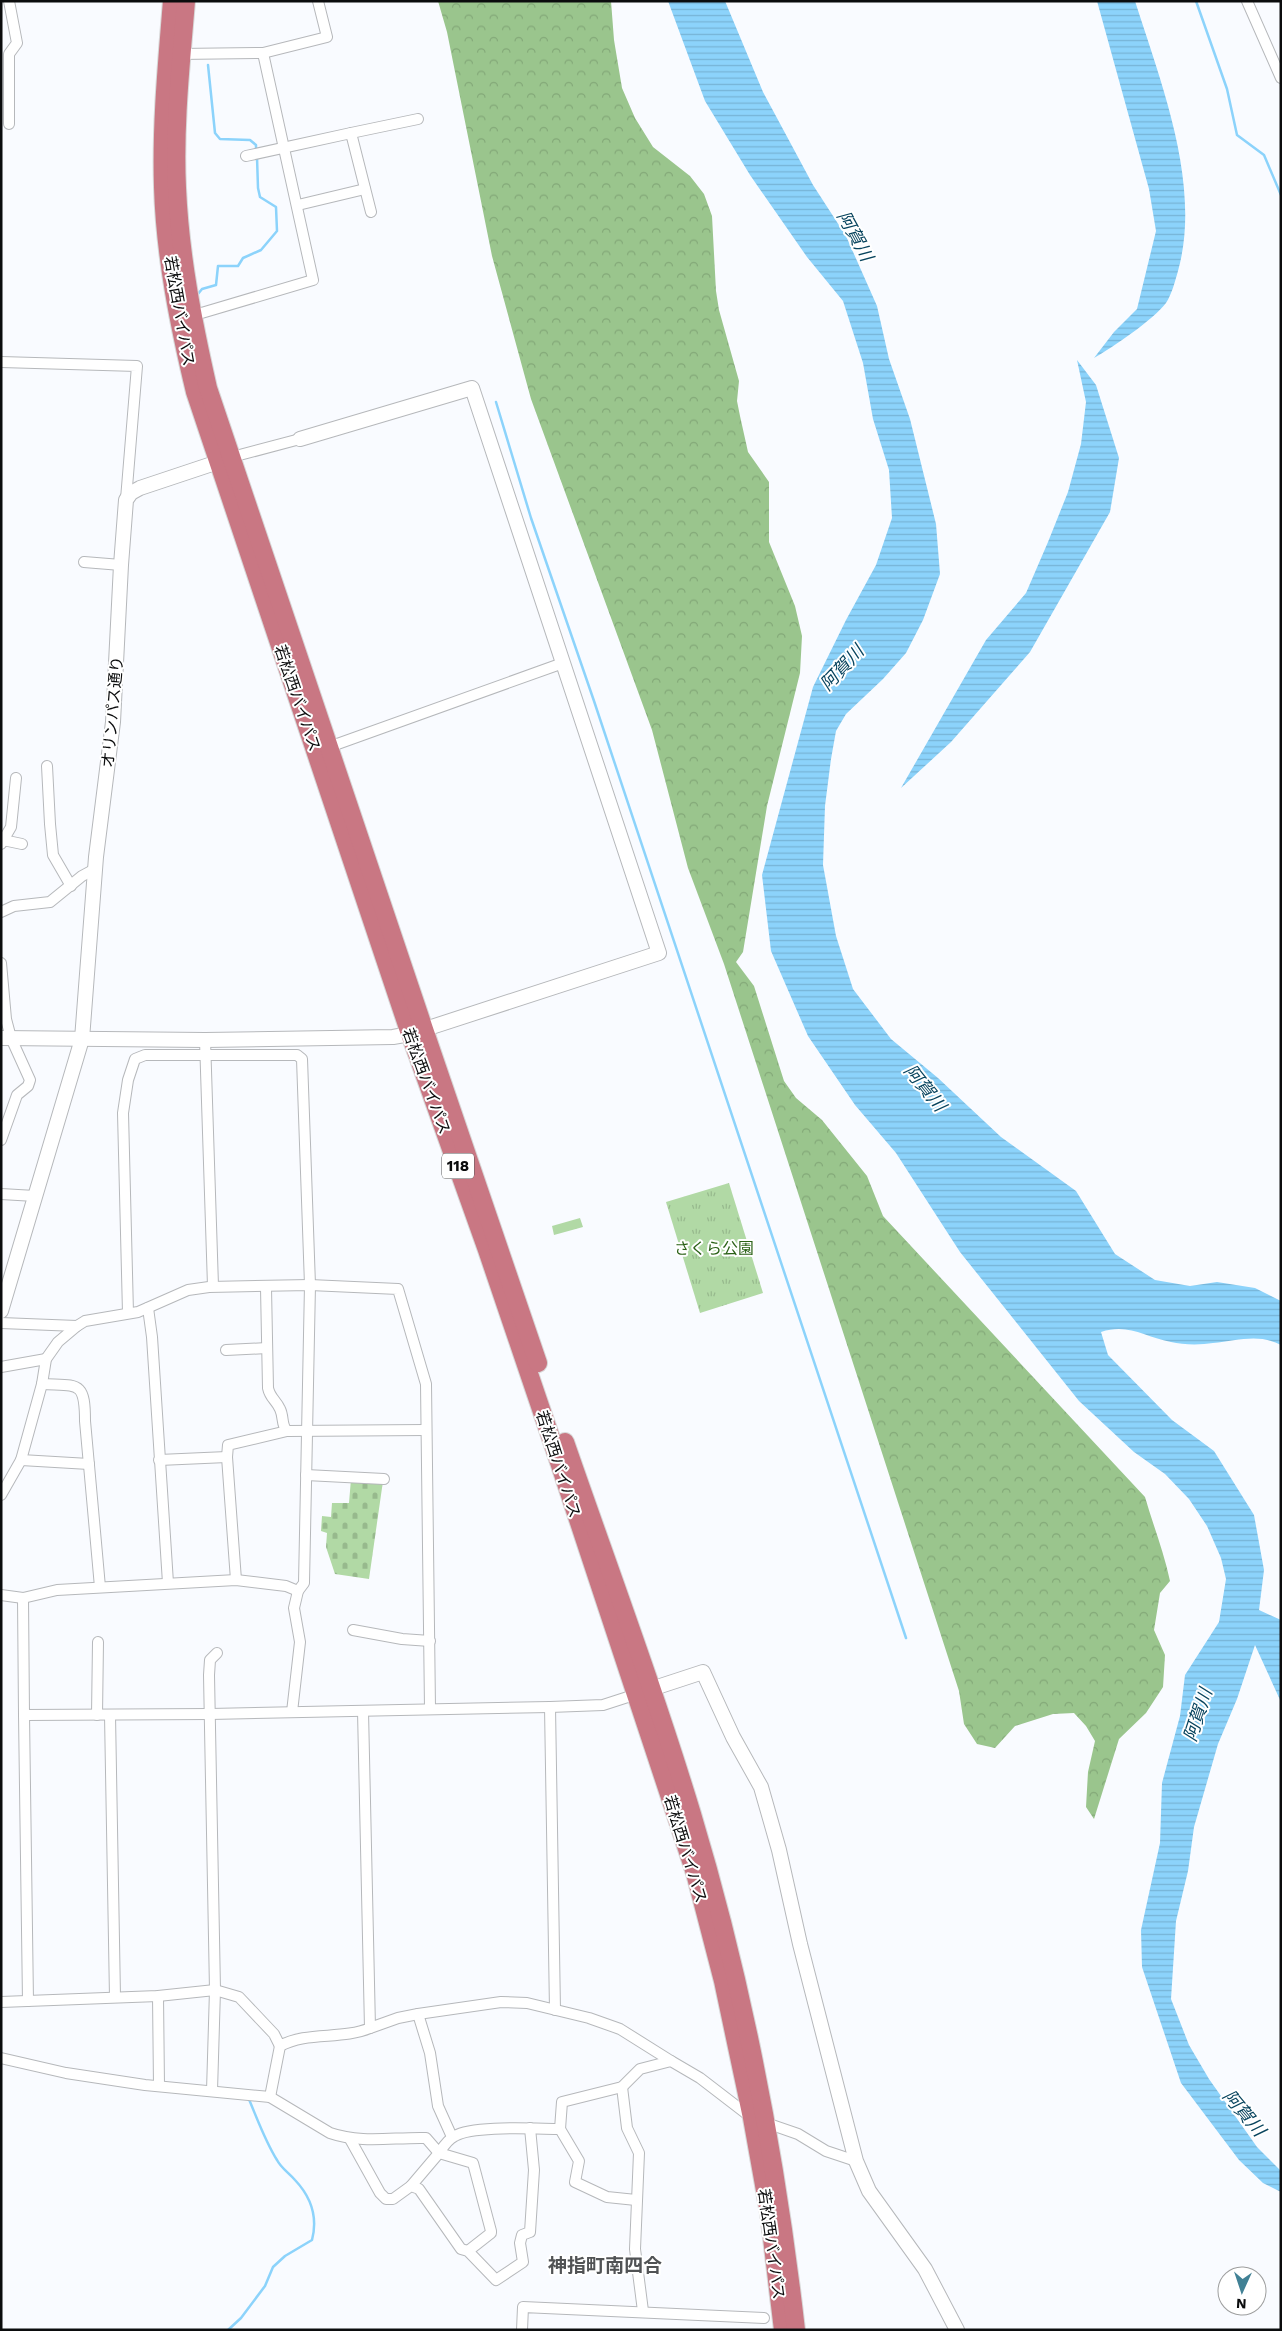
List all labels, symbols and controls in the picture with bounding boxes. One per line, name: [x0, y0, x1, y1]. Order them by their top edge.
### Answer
water label: 阿賀川: [833, 207, 879, 266]
street label: 若松西バイパス: [160, 254, 199, 368]
water label: 阿賀川: [816, 639, 869, 695]
street label: 若松西バイパス: [270, 642, 325, 754]
street label: オリンパス通り: [98, 655, 127, 769]
street label: 若松西バイパス: [399, 1025, 455, 1137]
water label: 阿賀川: [900, 1060, 952, 1117]
road number: 118: [442, 1154, 474, 1178]
park label: さくら公園: [674, 1239, 754, 1258]
street label: 若松西バイパス: [532, 1408, 585, 1520]
water label: 阿賀川: [1179, 1684, 1216, 1744]
street label: 若松西バイパス: [660, 1793, 711, 1905]
water label: 阿賀川: [1219, 2085, 1271, 2142]
street label: 若松西バイパス: [754, 2187, 789, 2301]
district label: 神指町南四合: [548, 2254, 662, 2277]
north arrow: [1217, 2266, 1267, 2316]
text: N: [1236, 2296, 1247, 2312]

